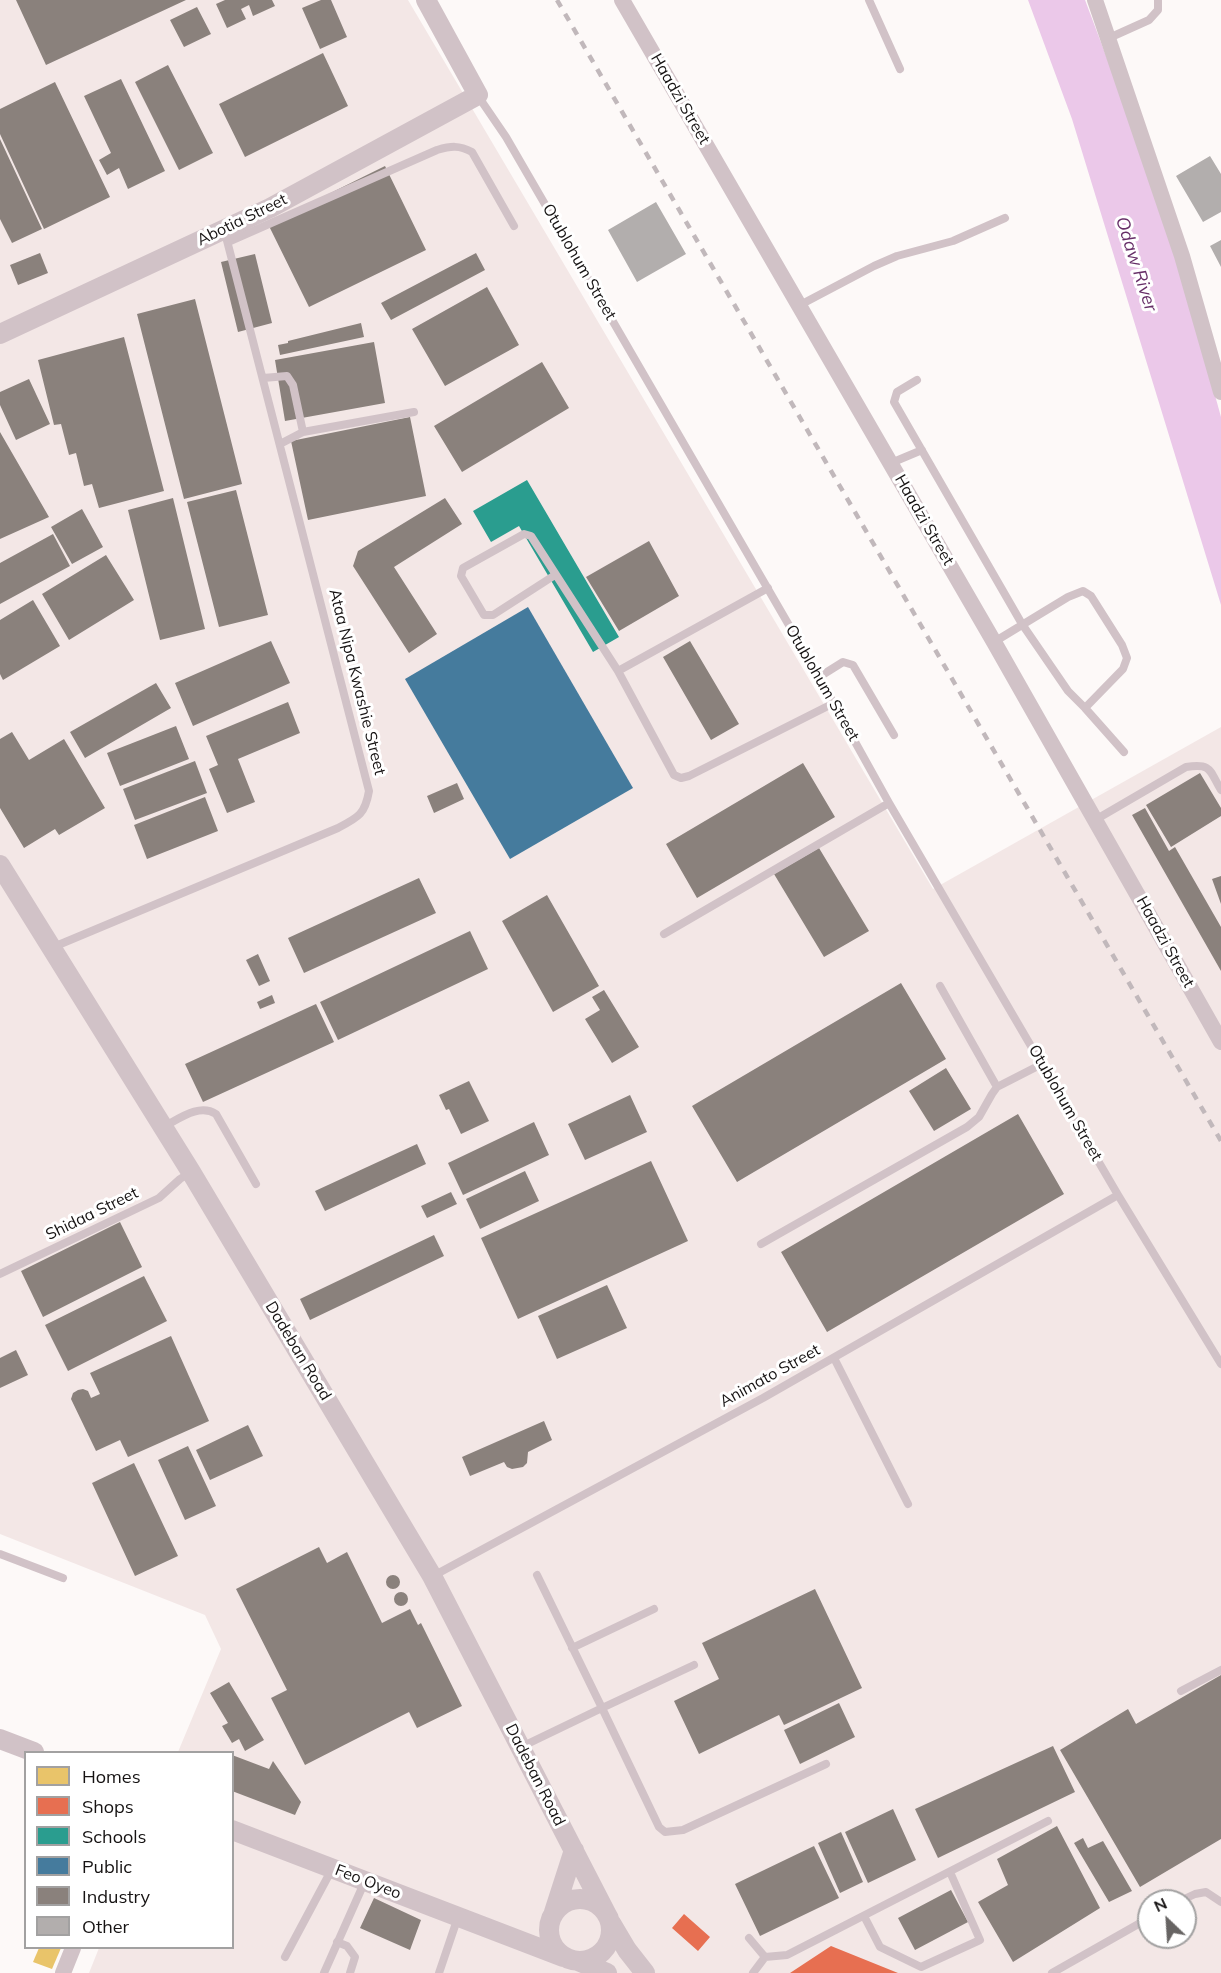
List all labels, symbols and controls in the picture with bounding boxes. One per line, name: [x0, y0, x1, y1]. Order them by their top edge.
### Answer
street label: Haadzi Street: [646, 50, 714, 148]
street label: Abotia Street: [194, 190, 290, 250]
street label: Otublohum Street: [538, 201, 620, 323]
water label: Odaw River: [1111, 214, 1161, 314]
street label: Haadzi Street: [890, 471, 958, 569]
street label: Ataa Nipa Kwashie Street: [325, 587, 389, 777]
street label: Otublohum Street: [781, 622, 863, 744]
street label: Haadzi Street: [1132, 893, 1198, 991]
street label: Otublohum Street: [1024, 1042, 1106, 1164]
street label: Shidaa Street: [43, 1183, 141, 1245]
street label: Dadeban Road: [261, 1298, 335, 1404]
street label: Animato Street: [717, 1341, 823, 1411]
street label: Dadeban Road: [501, 1721, 569, 1829]
legend: [24, 1751, 234, 1949]
text: Homes: [82, 1765, 141, 1788]
text: Shops: [82, 1795, 134, 1818]
text: Schools: [82, 1825, 146, 1848]
text: Public: [82, 1855, 132, 1878]
street label: Feo Oyeo: [332, 1861, 404, 1903]
text: Industry: [82, 1885, 150, 1908]
north arrow: [1137, 1889, 1197, 1949]
text: N: [1151, 1893, 1170, 1916]
text: Other: [82, 1915, 129, 1938]

